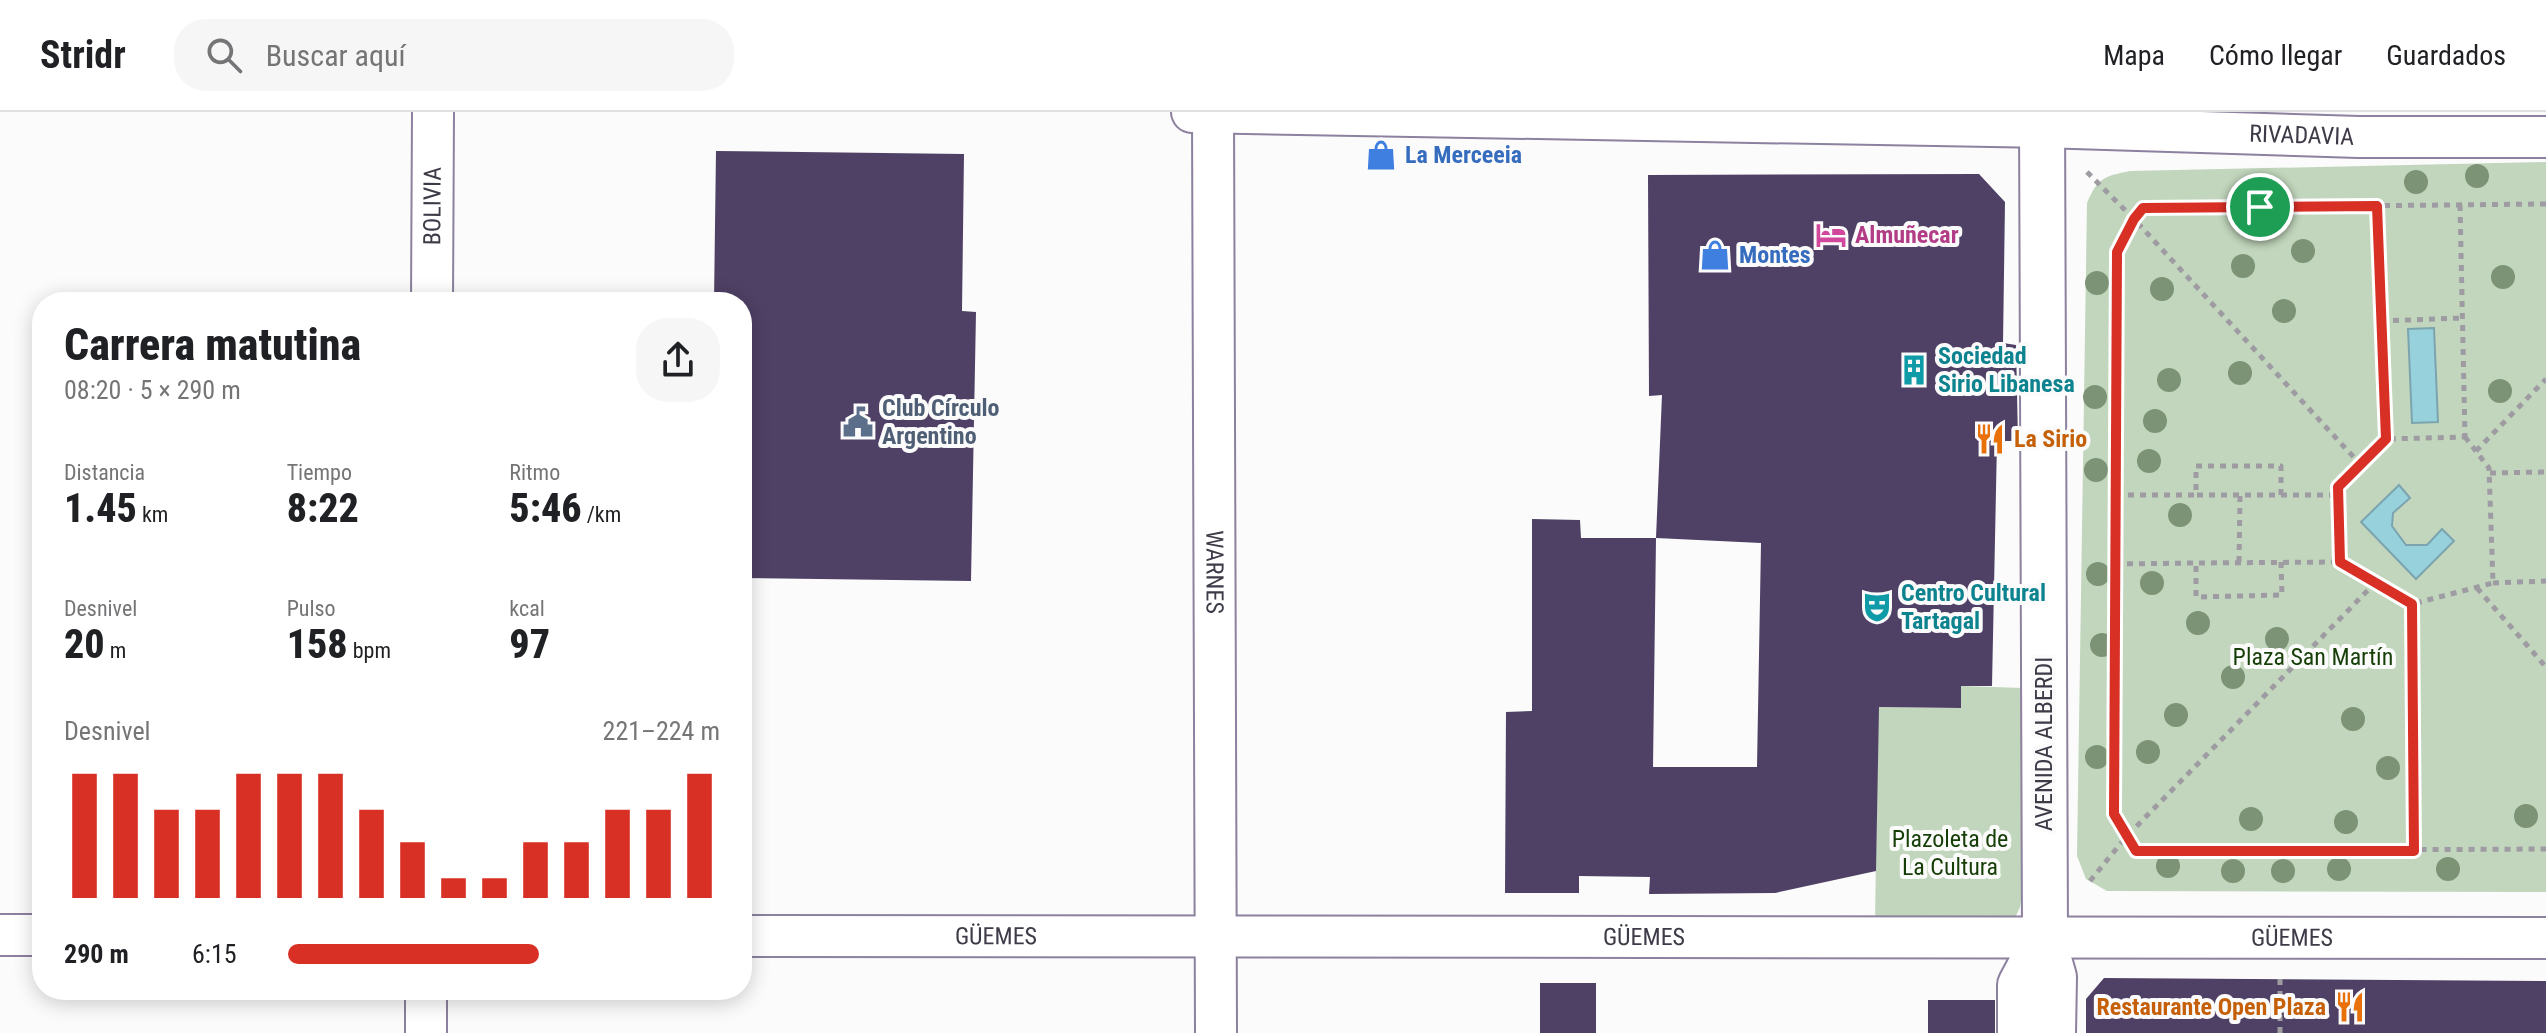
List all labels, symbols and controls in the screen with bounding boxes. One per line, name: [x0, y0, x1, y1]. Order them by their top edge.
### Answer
search box: [174, 19, 734, 91]
text: Stridr: [40, 33, 126, 77]
icon: search: [202, 33, 246, 77]
text: Buscar aquí: [266, 38, 406, 73]
text: Mapa: [2103, 39, 2165, 72]
text: Cómo llegar: [2209, 39, 2342, 72]
text: Guardados: [2386, 39, 2506, 72]
street label: RIVADAVIA: [2249, 120, 2355, 151]
shop icon: La Merceeia: [1364, 138, 1398, 172]
place label: La Merceeia: [1405, 141, 1522, 169]
street label: BOLIVIA: [418, 167, 447, 245]
pin: [2226, 173, 2294, 241]
icon: arrive: [2238, 185, 2282, 229]
hotel icon: Almuñecar: [1814, 218, 1848, 252]
place label: Almuñecar: [1855, 221, 1959, 249]
shop icon: Montes: [1698, 238, 1732, 272]
place label: Montes: [1739, 241, 1811, 269]
button: share: [636, 318, 720, 402]
text: Carrera matutina: [64, 319, 361, 371]
place label: Sociedad Sirio Libanesa: [1938, 342, 2075, 398]
building icon: Sociedad Sirio Libanesa: [1897, 353, 1931, 387]
text: 08:20 · 5 × 290 m: [64, 375, 241, 405]
place label: Club Círculo Argentino: [882, 394, 1000, 450]
public building icon: Club Círculo Argentino: [841, 405, 875, 439]
restaurant icon: La Sirio: [1973, 422, 2007, 456]
place label: La Sirio: [2014, 425, 2087, 453]
text: Distancia: [64, 460, 145, 485]
text: Tiempo: [287, 460, 352, 485]
text: Ritmo: [509, 460, 560, 485]
text: 1.45: [64, 485, 137, 532]
text: 8:22: [287, 485, 359, 532]
text: 5:46: [509, 485, 582, 532]
text: km: [137, 502, 168, 527]
text: /km: [582, 502, 621, 527]
street label: WARNES: [1200, 530, 1229, 614]
place label: Centro Cultural Tartagal: [1901, 579, 2046, 635]
theatre icon: Centro Cultural Tartagal: [1860, 590, 1894, 624]
text: Desnivel: [64, 596, 137, 621]
text: Pulso: [287, 596, 336, 621]
text: kcal: [509, 596, 545, 621]
text: 20: [64, 621, 105, 668]
text: 158: [287, 621, 348, 668]
text: 97: [509, 621, 550, 668]
text: m: [105, 638, 126, 663]
text: bpm: [348, 638, 391, 663]
park label: Plaza San Martín: [2233, 643, 2393, 671]
street label: AVENIDA ALBERDI: [2030, 657, 2058, 831]
text: Desnivel: [64, 716, 151, 746]
text: 221–224 m: [603, 716, 720, 746]
park label: Plazoleta de La Cultura: [1892, 825, 2008, 881]
street label: GÜEMES: [955, 922, 1037, 950]
street label: GÜEMES: [1603, 923, 1685, 951]
street label: GÜEMES: [2251, 924, 2333, 952]
text: 290 m: [64, 939, 129, 969]
text: 6:15: [192, 939, 237, 969]
restaurant icon: Restaurante Open Plaza: [2333, 990, 2367, 1024]
place label: Restaurante Open Plaza: [2096, 993, 2326, 1021]

